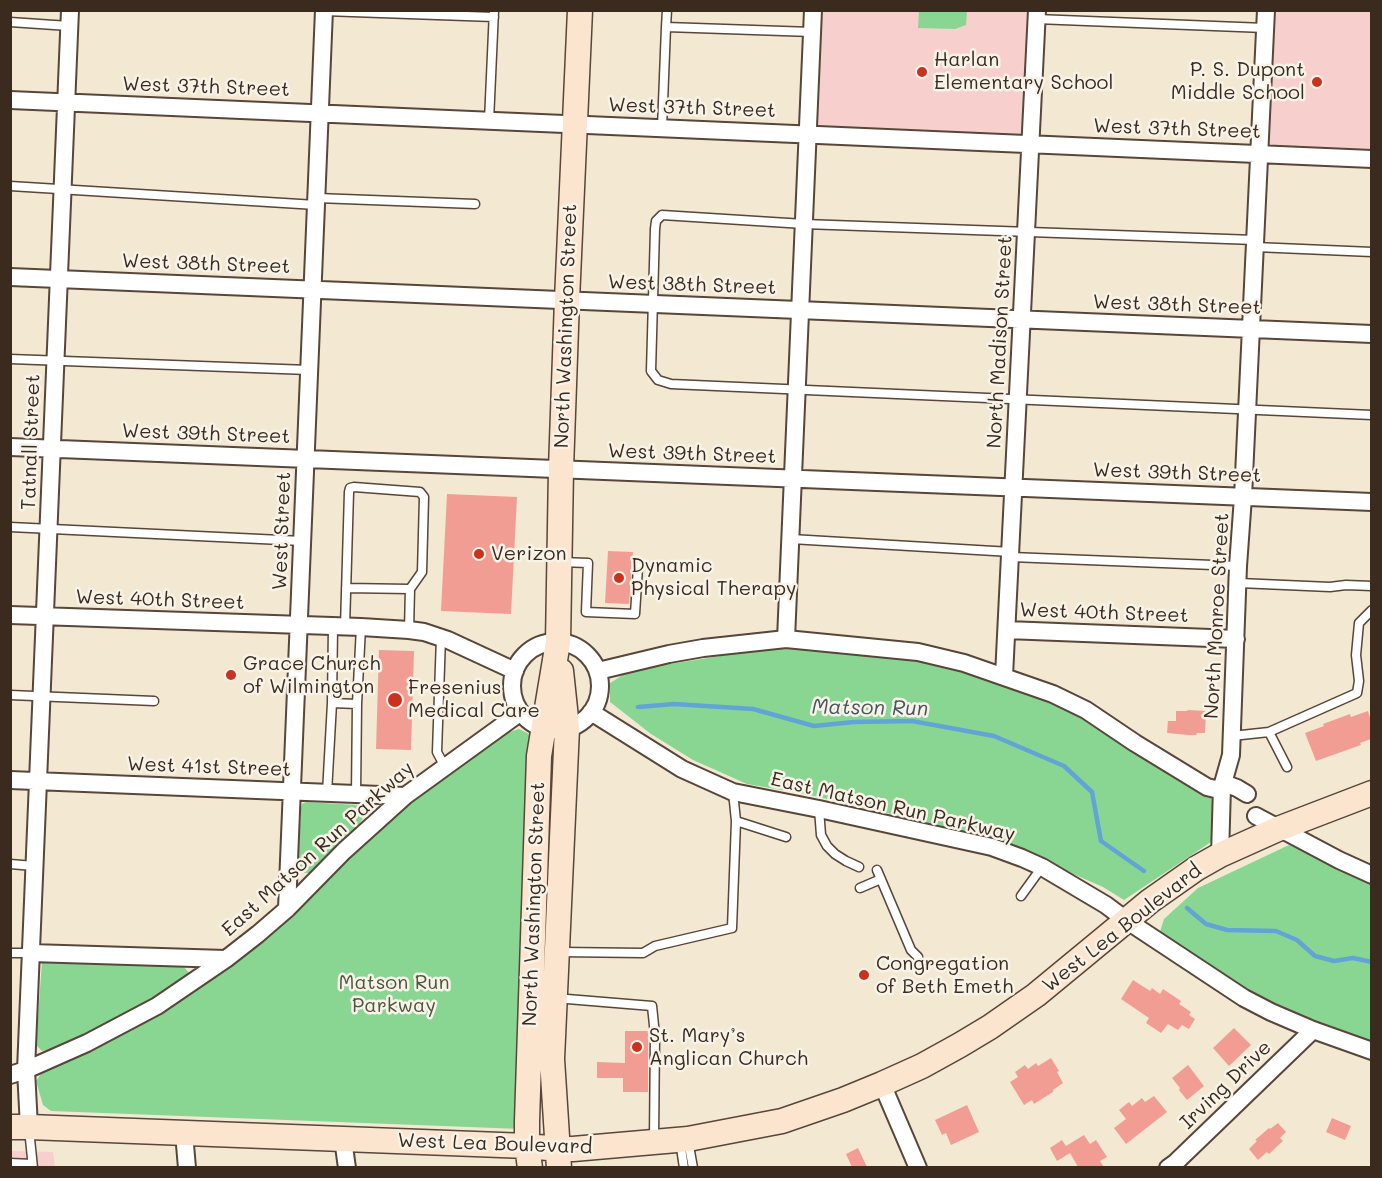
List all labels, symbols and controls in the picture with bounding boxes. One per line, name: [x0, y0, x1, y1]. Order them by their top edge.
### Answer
place label: Harlan Elementary School: [934, 48, 1113, 95]
place label: P. S. Dupont Middle School: [1171, 58, 1305, 105]
marker: Harlan Elementary School: [915, 65, 929, 79]
street label: West 37th Street: [122, 72, 290, 102]
marker: P. S. Dupont Middle School: [1310, 75, 1324, 89]
street label: West 37th Street: [608, 93, 776, 123]
street label: West 37th Street: [1093, 114, 1261, 144]
street label: North Washington Street: [550, 203, 582, 449]
street label: North Madison Street: [982, 235, 1018, 449]
street label: West 38th Street: [121, 249, 291, 279]
street label: West 38th Street: [607, 270, 777, 300]
street label: West 38th Street: [1092, 290, 1262, 320]
street label: Tatnall Street: [17, 374, 45, 510]
street label: West 39th Street: [121, 419, 291, 449]
street label: West 39th Street: [607, 439, 777, 469]
street label: West 39th Street: [1092, 458, 1262, 488]
street label: West Street: [268, 471, 296, 591]
street label: North Monroe Street: [1200, 512, 1234, 720]
place label: Verizon: [491, 542, 566, 566]
marker: Verizon: [472, 547, 486, 561]
place label: Dynamic Physical Therapy: [631, 554, 796, 601]
marker: Dynamic Physical Therapy: [612, 571, 626, 585]
street label: West 40th Street: [75, 585, 245, 615]
street label: West 40th Street: [1019, 598, 1189, 628]
place label: Grace Church of Wilmington: [243, 652, 380, 699]
marker: Grace Church of Wilmington: [224, 668, 238, 682]
place label: Fresenius Medical Care: [408, 676, 540, 723]
marker: Fresenius Medical Care: [386, 691, 404, 709]
water label: Matson Run: [811, 694, 929, 722]
street label: West 41st Street: [127, 752, 291, 782]
street label: East Matson Run Parkway: [217, 756, 419, 942]
street label: East Matson Run Parkway: [768, 767, 1018, 847]
street label: North Washington Street: [518, 781, 550, 1027]
street label: West Lea Boulevard: [1038, 859, 1206, 997]
place label: Congregation of Beth Emeth: [876, 952, 1013, 999]
marker: Congregation of Beth Emeth: [857, 968, 871, 982]
park label: Matson Run Parkway: [338, 971, 450, 1018]
place label: St. Mary’s Anglican Church: [649, 1024, 808, 1071]
street label: Irving Drive: [1175, 1036, 1277, 1134]
marker: St. Mary’s Anglican Church: [630, 1040, 644, 1054]
street label: West Lea Boulevard: [397, 1129, 593, 1159]

